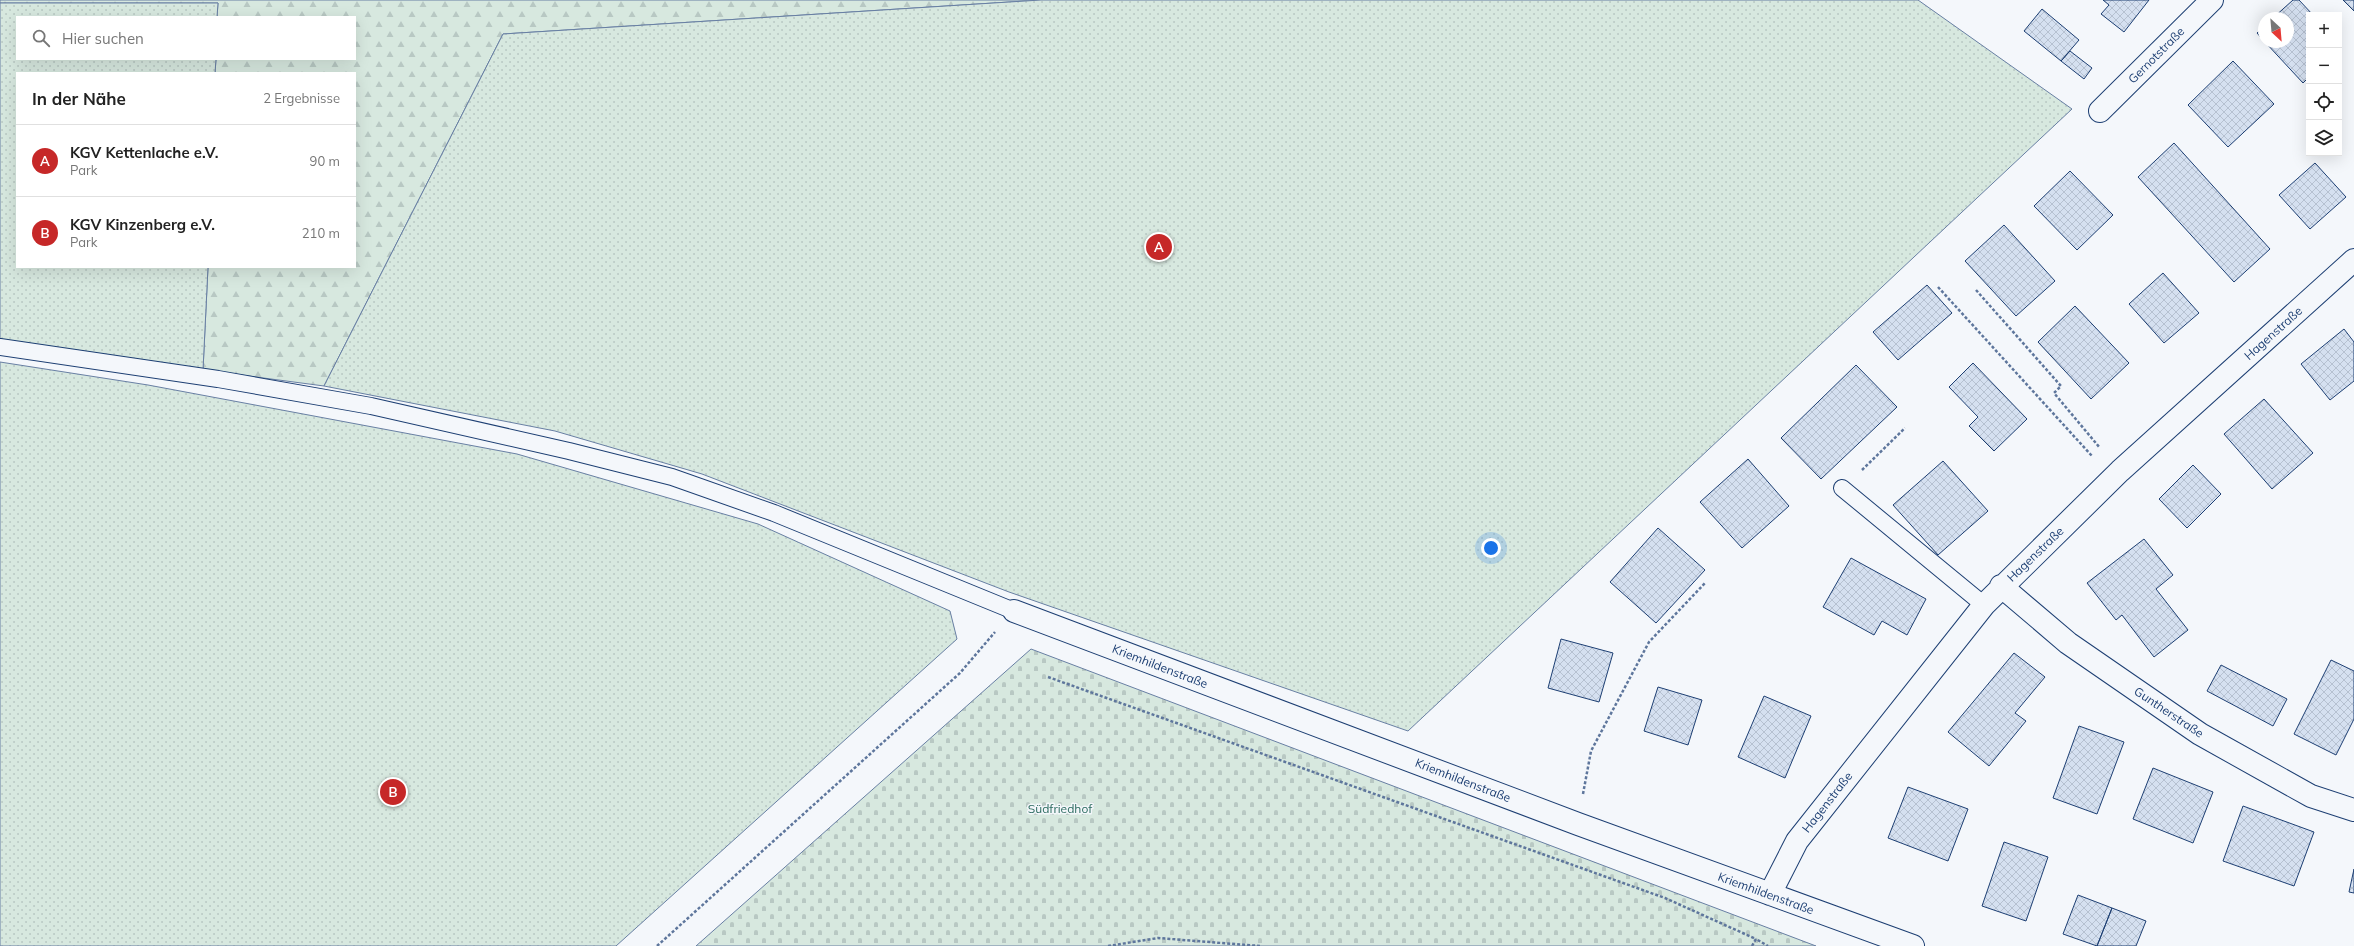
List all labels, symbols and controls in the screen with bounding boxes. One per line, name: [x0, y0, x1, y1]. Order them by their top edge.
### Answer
north arrow: [2258, 12, 2294, 48]
map controls: [2306, 12, 2342, 156]
button: +: [2306, 12, 2342, 48]
search box: [16, 16, 356, 60]
street label: Gernotstraße: [2125, 24, 2187, 86]
icon: search: [30, 27, 52, 49]
text: Hier suchen: [62, 29, 144, 48]
button: −: [2306, 48, 2342, 84]
button: locate: [2306, 84, 2342, 120]
text: In der Nähe: [32, 88, 126, 109]
text: 2 Ergebnisse: [263, 90, 340, 106]
button: layers: [2306, 120, 2342, 156]
text: KGV Kettenlache e.V.: [70, 143, 219, 162]
text: A: [40, 153, 50, 169]
text: 90 m: [310, 153, 340, 169]
text: Park: [70, 162, 97, 178]
text: KGV Kinzenberg e.V.: [70, 215, 215, 234]
text: B: [41, 225, 49, 241]
text: 210 m: [302, 225, 340, 241]
pin: A: [1146, 232, 1172, 262]
text: Park: [70, 234, 97, 250]
street label: Hagenstraße: [2241, 303, 2305, 363]
street label: Hagenstraße: [2004, 523, 2066, 585]
your location: [1481, 538, 1501, 558]
street label: Kriemhildenstraße: [1110, 641, 1210, 691]
street label: Guntherstraße: [2131, 683, 2207, 741]
street label: Kriemhildenstraße: [1413, 755, 1513, 805]
street label: Hagenstraße: [1799, 769, 1855, 835]
pin: B: [380, 777, 406, 807]
park label: Südfriedhof: [1028, 801, 1093, 816]
street label: Kriemhildenstraße: [1716, 869, 1816, 917]

